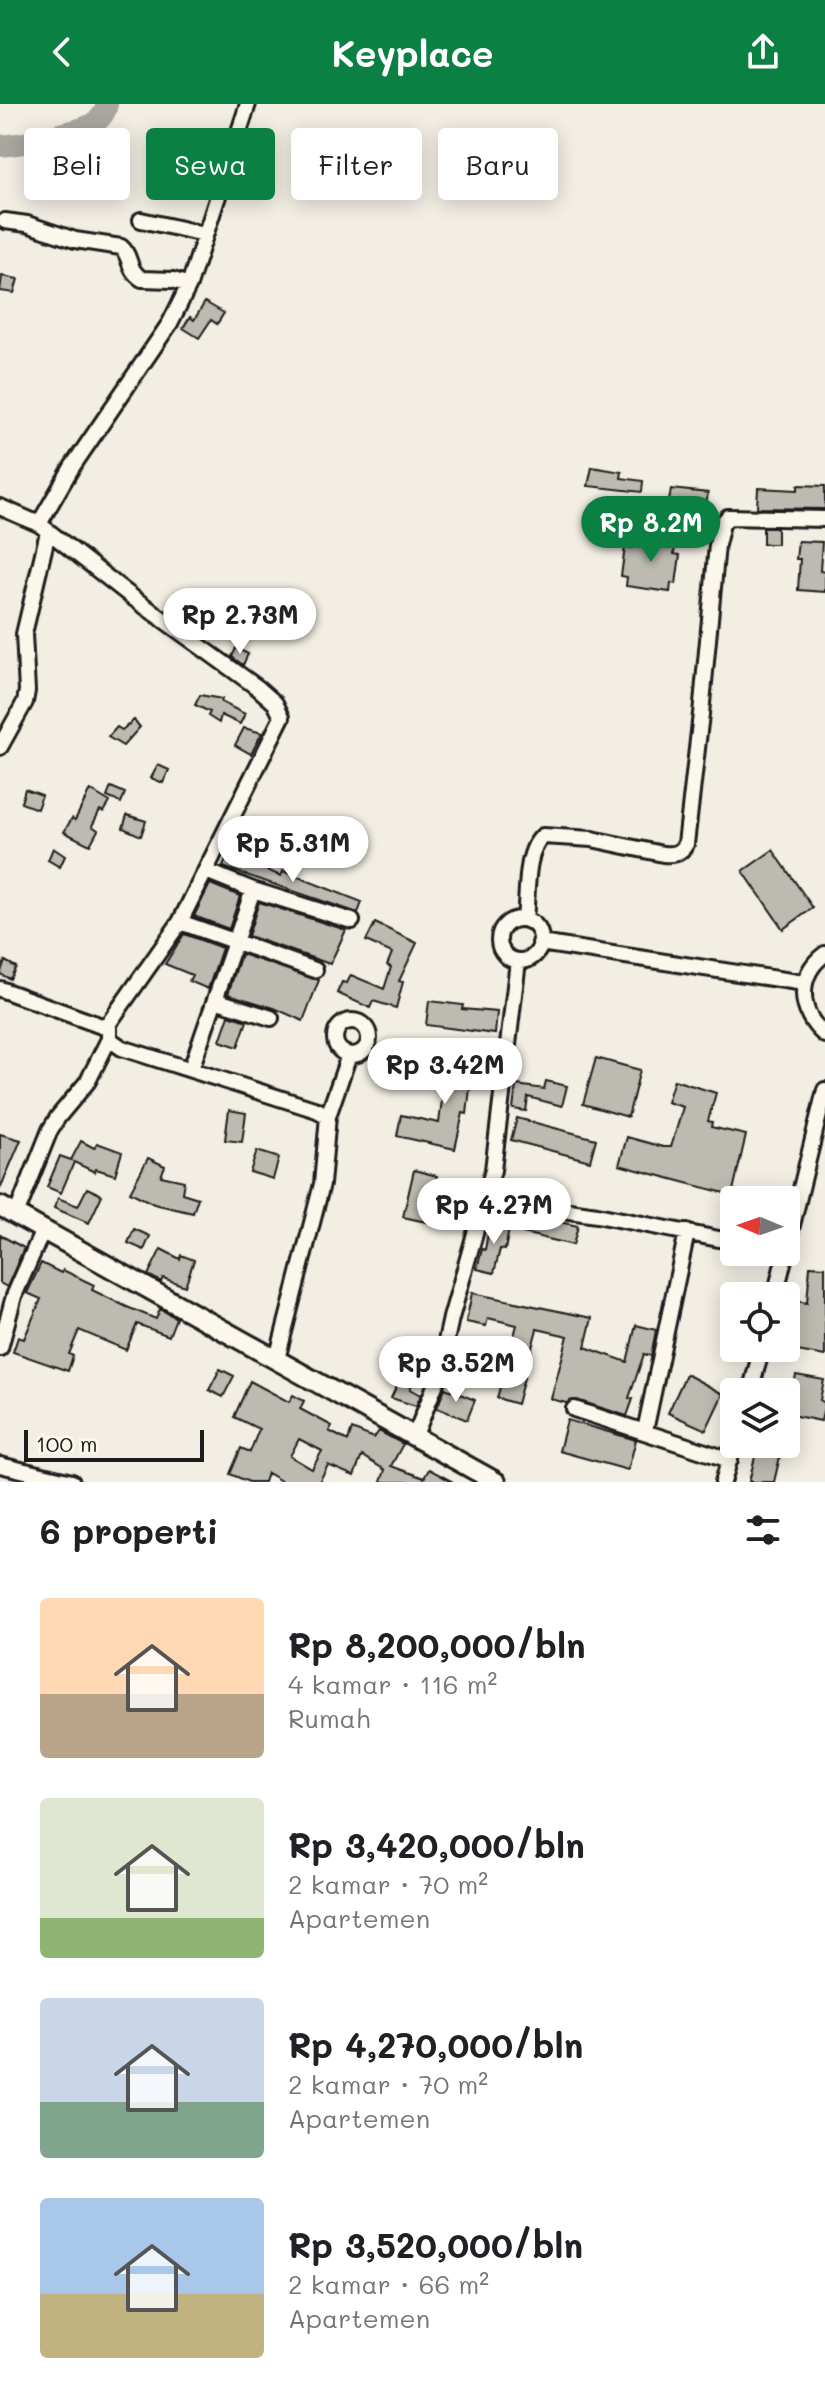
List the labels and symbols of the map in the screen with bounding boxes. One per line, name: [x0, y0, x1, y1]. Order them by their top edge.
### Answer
pin: Rp 8.2M: [577, 496, 725, 564]
pin: Rp 2.73M: [157, 588, 323, 656]
pin: Rp 5.31M: [210, 816, 376, 884]
pin: Rp 3.42M: [362, 1038, 528, 1106]
pin: Rp 4.27M: [411, 1178, 577, 1246]
north arrow: [720, 1186, 800, 1266]
pin: Rp 3.52M: [373, 1336, 539, 1404]
scale bar: [24, 1426, 204, 1462]

